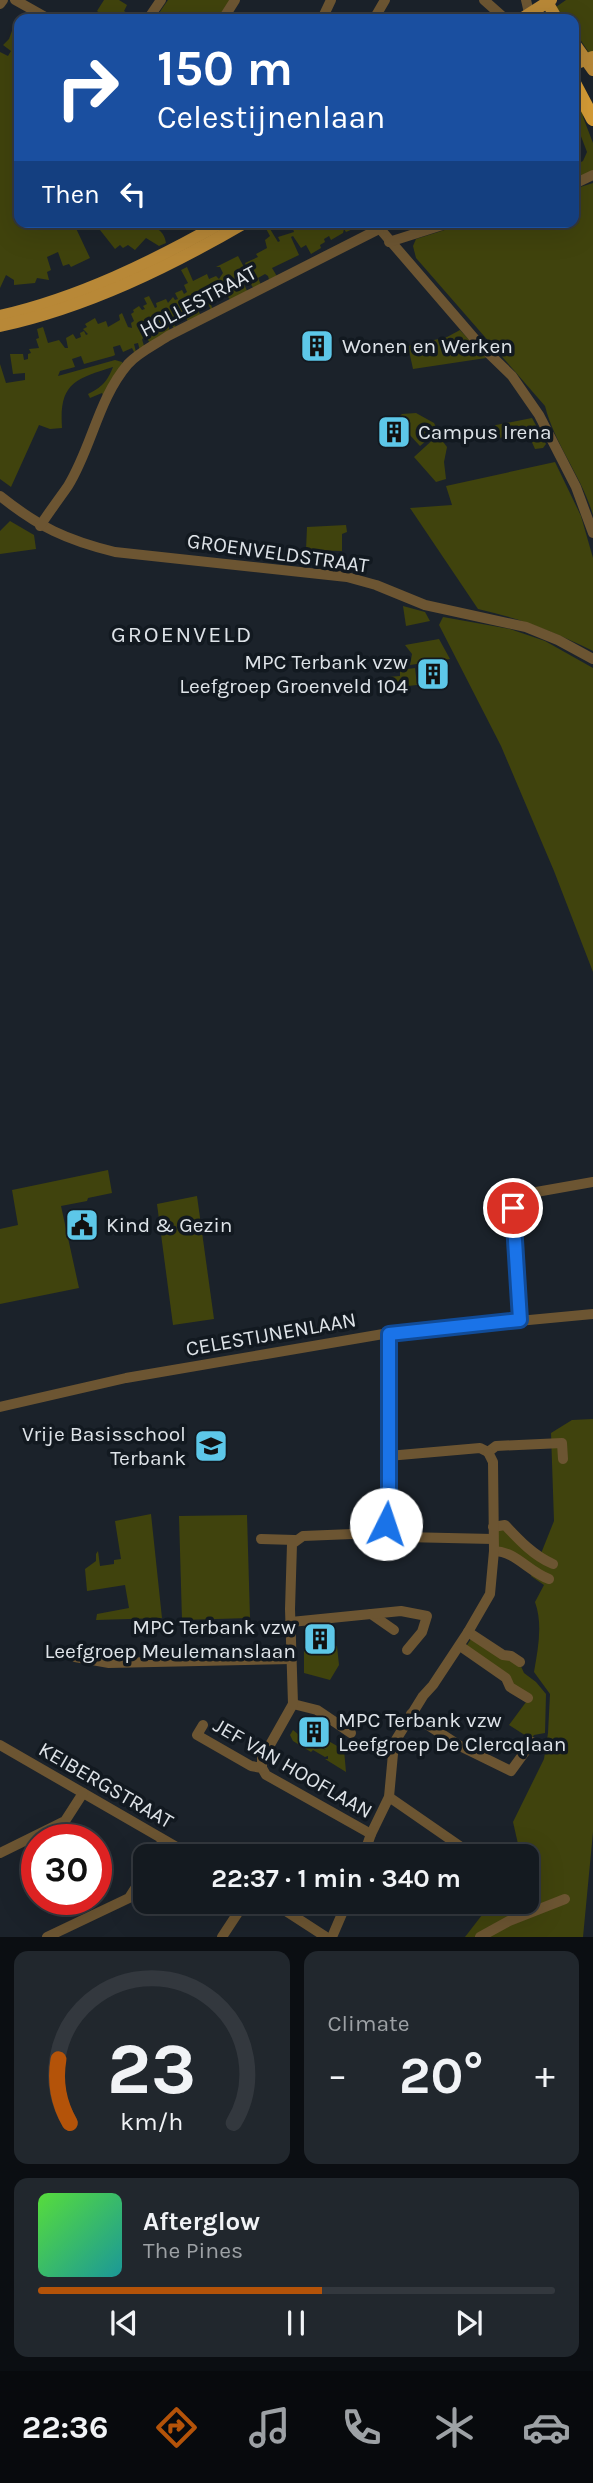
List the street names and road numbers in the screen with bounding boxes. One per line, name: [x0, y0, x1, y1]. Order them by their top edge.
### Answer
street label: HOLLESTRAAT: [135, 260, 261, 342]
street label: GROENVELDSTRAAT: [186, 528, 371, 578]
street label: CELESTIJNENLAAN: [184, 1307, 358, 1361]
street label: JEF VAN HOOFLAAN: [209, 1713, 377, 1823]
street label: KEIBERGSTRAAT: [34, 1737, 178, 1834]

